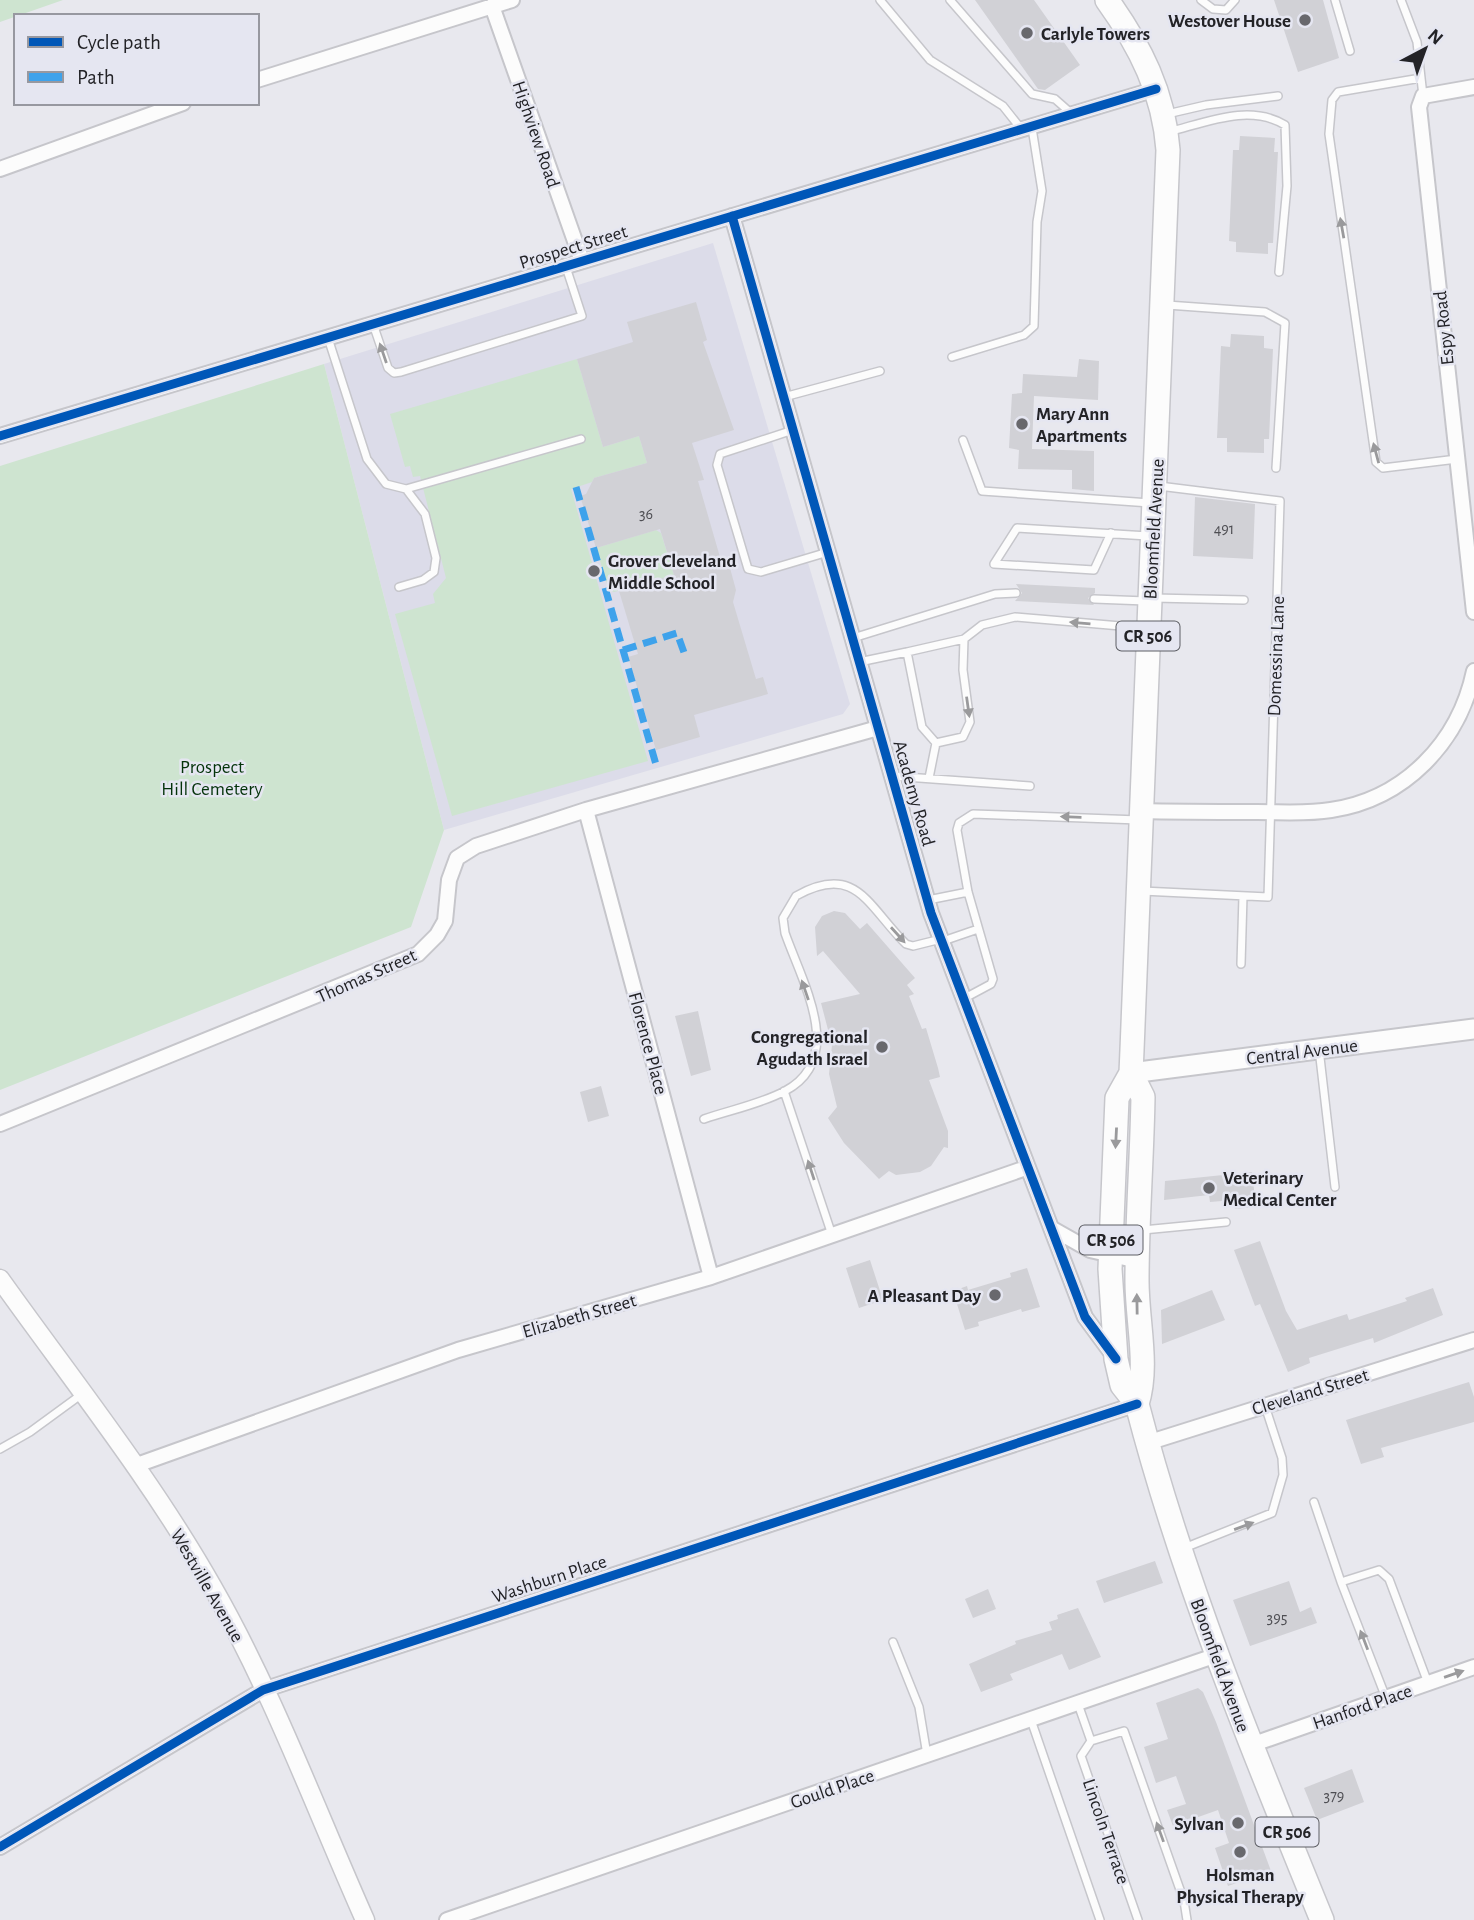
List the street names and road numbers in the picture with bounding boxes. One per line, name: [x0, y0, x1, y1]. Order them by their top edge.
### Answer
street label: Highview Road: [508, 79, 563, 190]
street label: Prospect Street: [517, 222, 630, 273]
street label: Espy Road: [1431, 290, 1458, 366]
street label: Bloomfield Avenue: [1141, 458, 1168, 600]
street label: Domessina Lane: [1265, 595, 1288, 717]
road number: CR 506: [1116, 622, 1180, 650]
street label: Academy Road: [889, 738, 938, 849]
street label: Thomas Street: [314, 946, 419, 1007]
street label: Florence Place: [625, 990, 670, 1097]
street label: Central Avenue: [1245, 1036, 1359, 1069]
road number: CR 506: [1080, 1226, 1142, 1254]
street label: Elizabeth Street: [520, 1291, 638, 1342]
street label: Cleveland Street: [1250, 1366, 1371, 1419]
street label: Westville Avenue: [167, 1526, 247, 1646]
street label: Washburn Place: [490, 1552, 609, 1607]
street label: Bloomfield Avenue: [1187, 1596, 1253, 1735]
street label: Hanford Place: [1310, 1682, 1415, 1733]
street label: Gould Place: [788, 1766, 877, 1813]
street label: Lincoln Terrace: [1079, 1776, 1133, 1887]
road number: CR 506: [1256, 1818, 1318, 1846]

